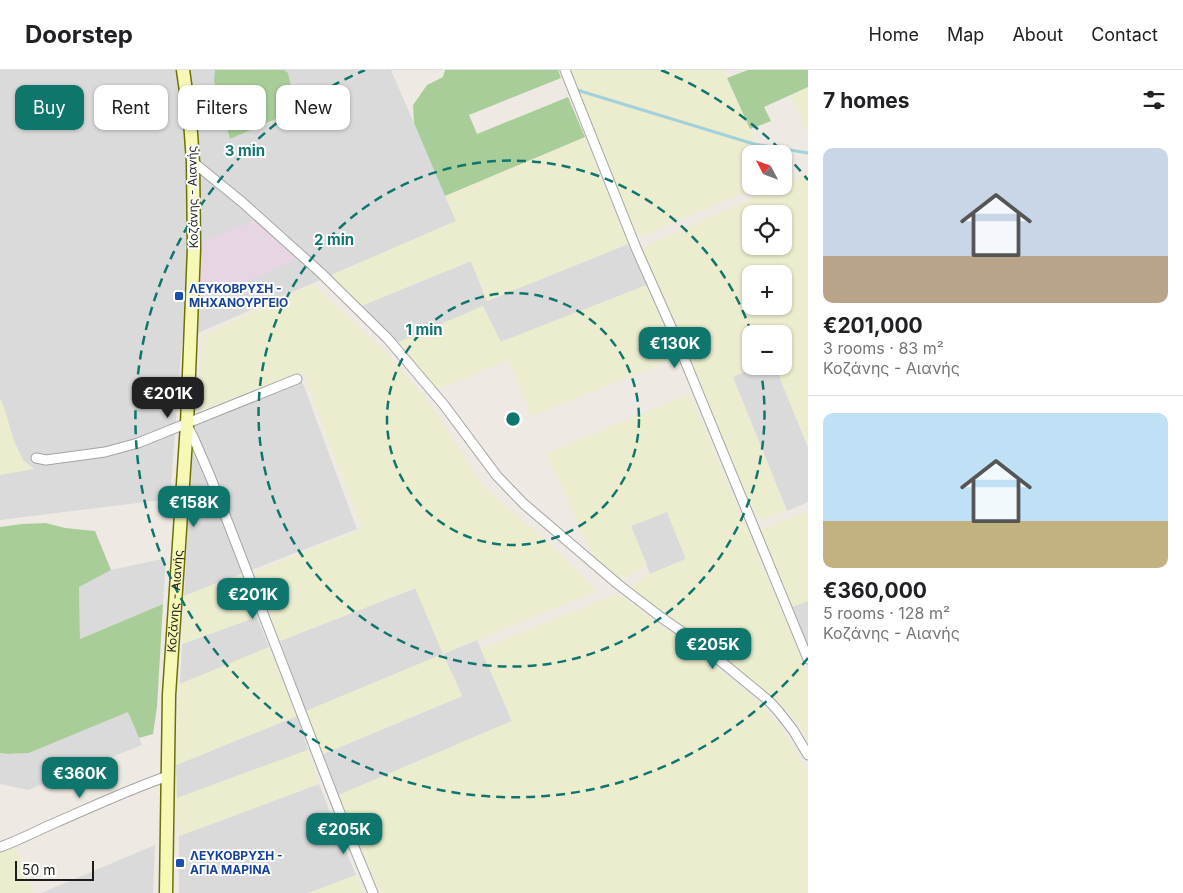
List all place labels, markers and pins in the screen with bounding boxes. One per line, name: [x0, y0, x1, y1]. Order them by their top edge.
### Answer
place label: ΛΕΥΚΟΒΡΥΣΗ - ΜΗΧΑΝΟΥΡΓΕΙΟ: [189, 281, 288, 310]
marker: ΛΕΥΚΟΒΡΥΣΗ - ΜΗΧΑΝΟΥΡΓΕΙΟ: [173, 290, 185, 302]
pin: €130K: [640, 326, 710, 369]
pin: €201K: [133, 376, 203, 419]
centre of rings: [504, 410, 522, 428]
pin: €158K: [159, 486, 229, 528]
pin: €201K: [218, 578, 288, 620]
pin: €205K: [678, 628, 748, 670]
pin: €360K: [45, 756, 115, 799]
pin: €205K: [309, 812, 379, 855]
place label: ΛΕΥΚΟΒΡΥΣΗ - ΑΓΙΑ ΜΑΡΙΝΑ: [190, 848, 283, 877]
marker: ΛΕΥΚΟΒΡΥΣΗ - ΑΓΙΑ ΜΑΡΙΝΑ: [174, 857, 186, 869]

